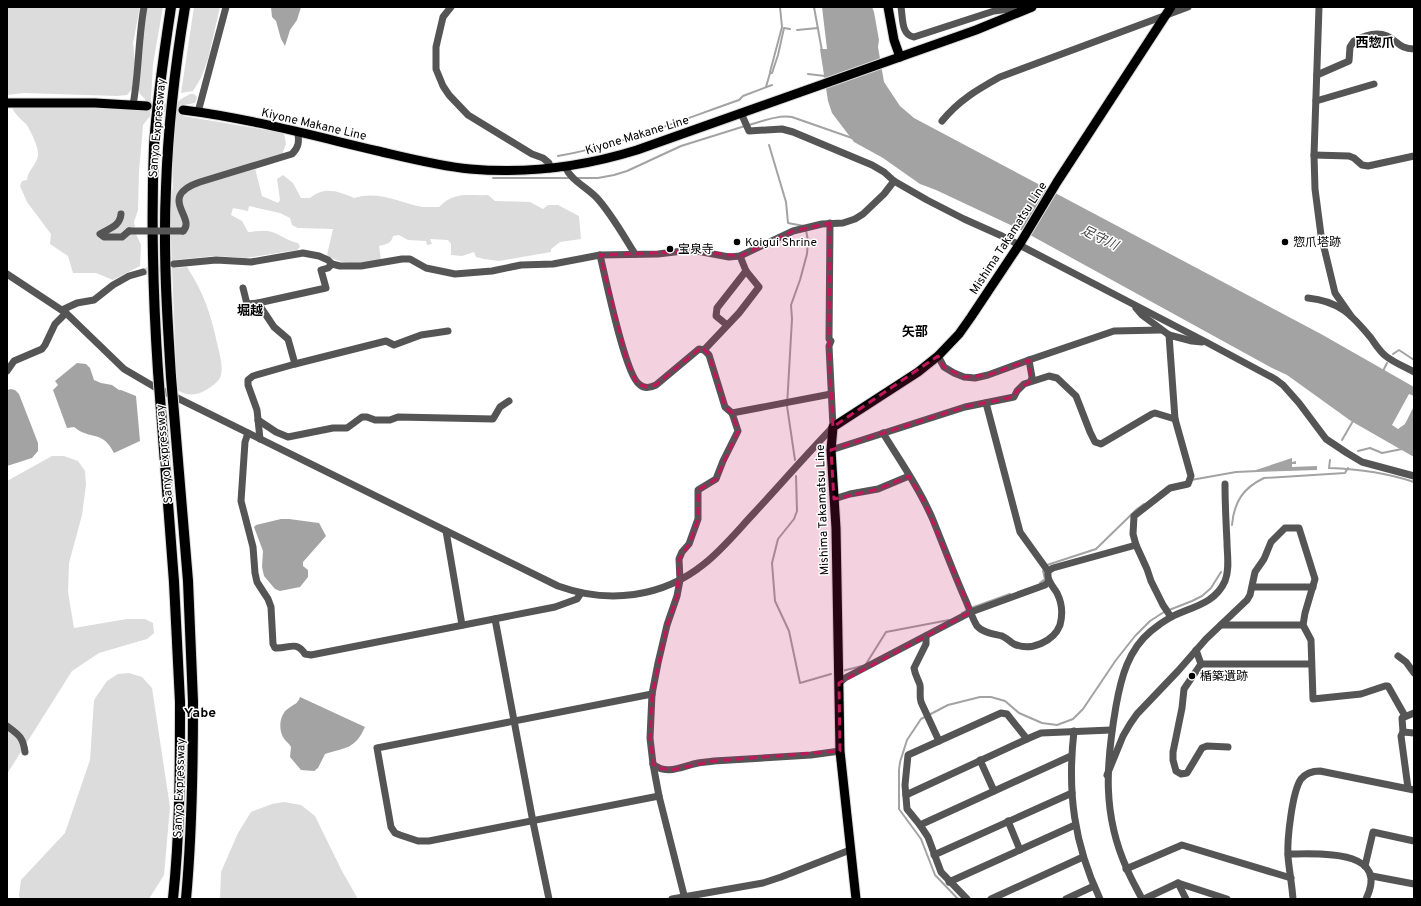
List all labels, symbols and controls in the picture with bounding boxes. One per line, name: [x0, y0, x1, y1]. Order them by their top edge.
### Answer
district label: 西惣爪: [1355, 36, 1395, 52]
street label: Sanyo Expressway: [146, 78, 170, 178]
street label: Kiyone Makane Line: [260, 105, 368, 145]
street label: Kiyone Makane Line: [583, 113, 691, 159]
street label: Mishima Takamatsu Line: [966, 179, 1051, 298]
water label: 足守川: [1078, 223, 1122, 255]
place label: Koigui Shrine: [745, 235, 817, 251]
place label: 惣爪塔跡: [1293, 235, 1341, 251]
marker: Koigui Shrine: [732, 237, 742, 247]
marker: 惣爪塔跡: [1280, 237, 1290, 247]
place label: 宝泉寺: [678, 242, 714, 258]
marker: 宝泉寺: [665, 244, 675, 254]
district label: 堀越: [237, 303, 263, 320]
district label: 矢部: [902, 324, 928, 341]
street label: Sanyo Expressway: [153, 404, 177, 504]
street label: Mishima Takamatsu Line: [813, 444, 833, 576]
place label: 楯築遺跡: [1200, 669, 1248, 685]
marker: 楯築遺跡: [1187, 671, 1197, 681]
district label: Yabe: [184, 705, 216, 722]
street label: Sanyo Expressway: [170, 738, 190, 838]

